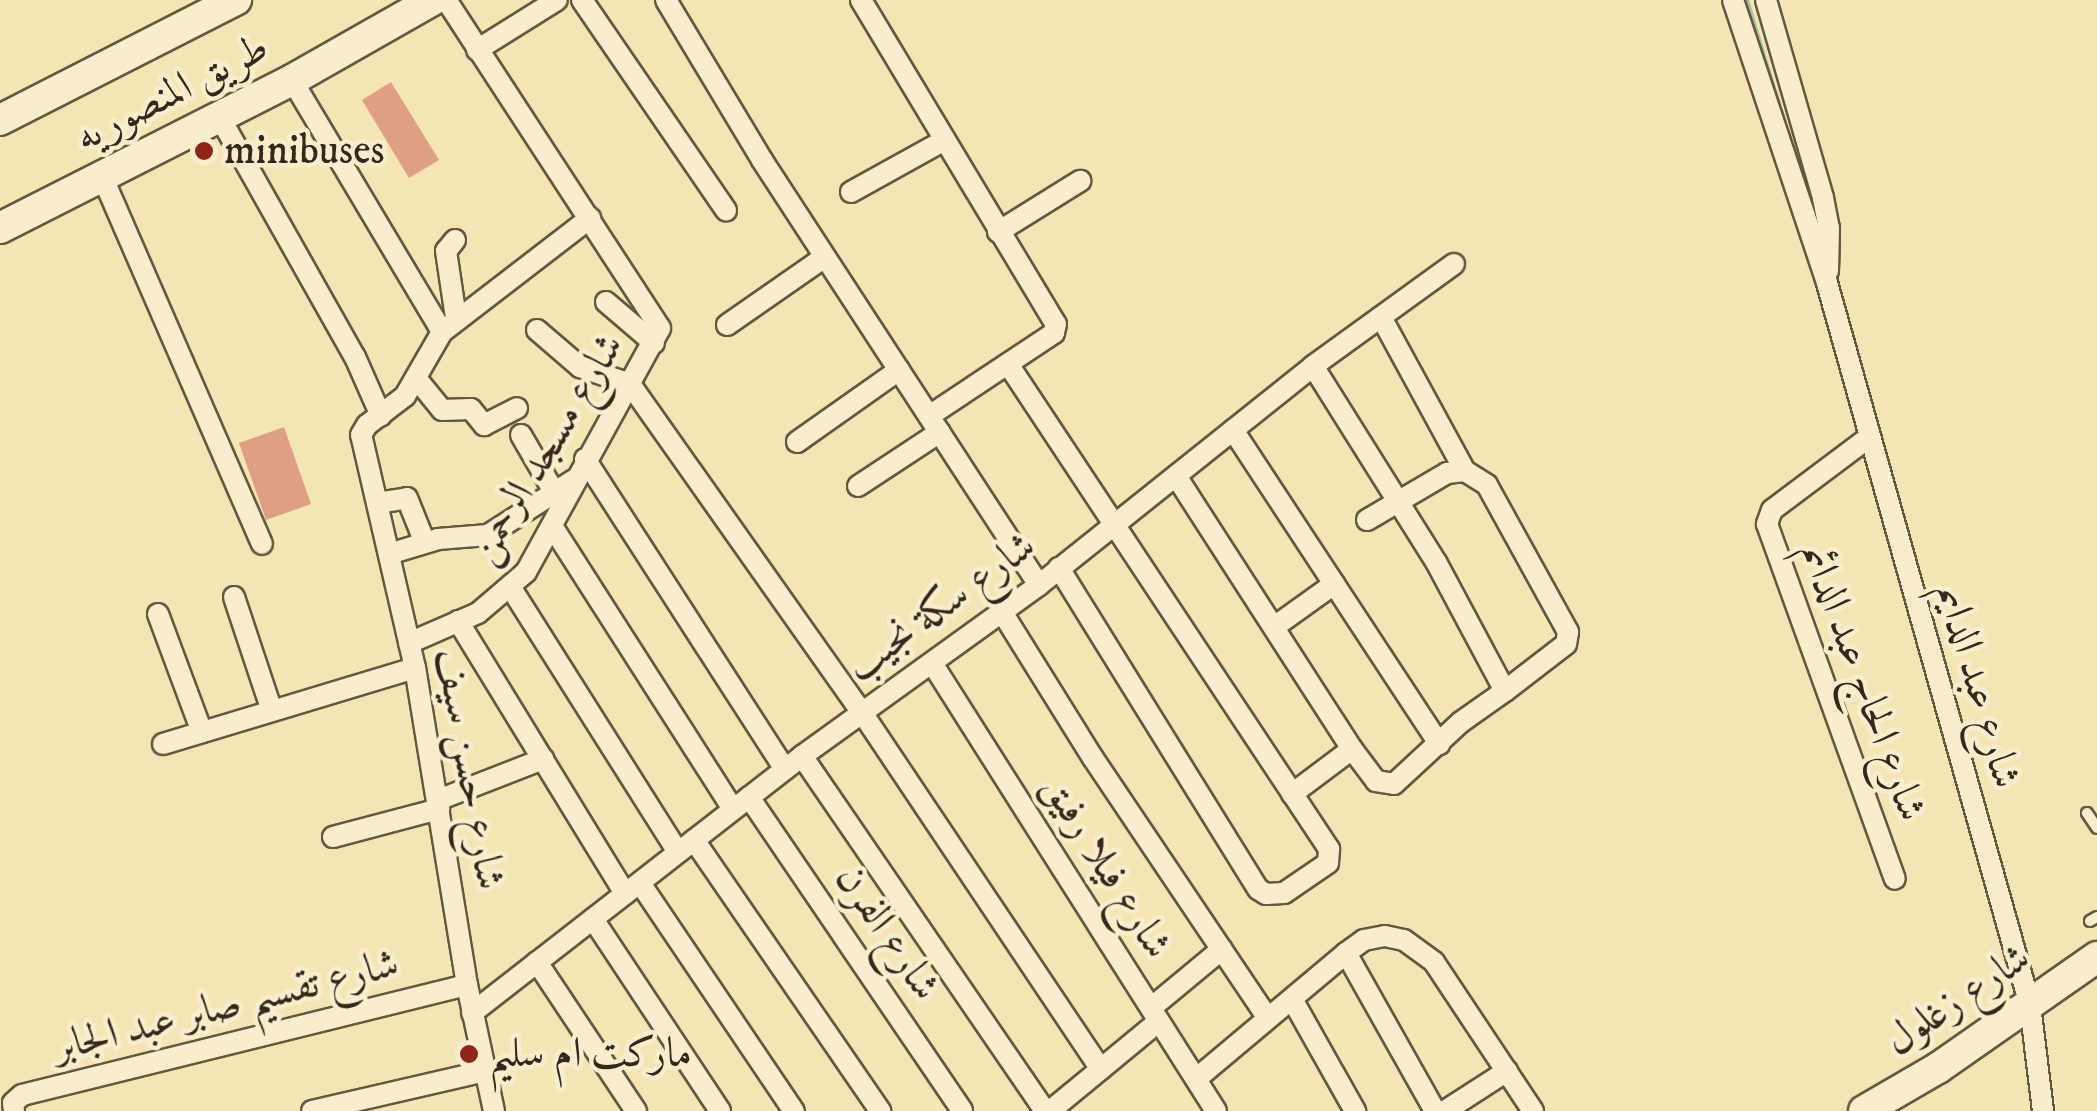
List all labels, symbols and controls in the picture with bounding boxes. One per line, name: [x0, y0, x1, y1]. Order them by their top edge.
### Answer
street label: طريق المنصوريه: [67, 23, 277, 163]
place label: minibuses: [224, 126, 385, 176]
marker: minibuses: [193, 140, 215, 162]
street label: شارع مسجد الرحمن: [458, 324, 636, 574]
street label: شارع سكة نجيب: [836, 521, 1046, 693]
street label: شارع الحاج عبد الدائم: [1789, 536, 1937, 828]
street label: شارع عبد الدايم: [1925, 578, 2031, 794]
street label: شارع حسن سيف: [423, 644, 515, 894]
street label: شارع فيلا رفيق: [1030, 766, 1182, 968]
street label: شارع الفرن: [823, 856, 951, 1010]
street label: شارع زغلول: [1876, 933, 2040, 1067]
street label: شارع تقسيم صابر عبد الجابر: [48, 939, 404, 1073]
place label: ماركت ام سليم: [489, 1029, 692, 1079]
marker: ماركت ام سليم: [458, 1043, 480, 1065]

